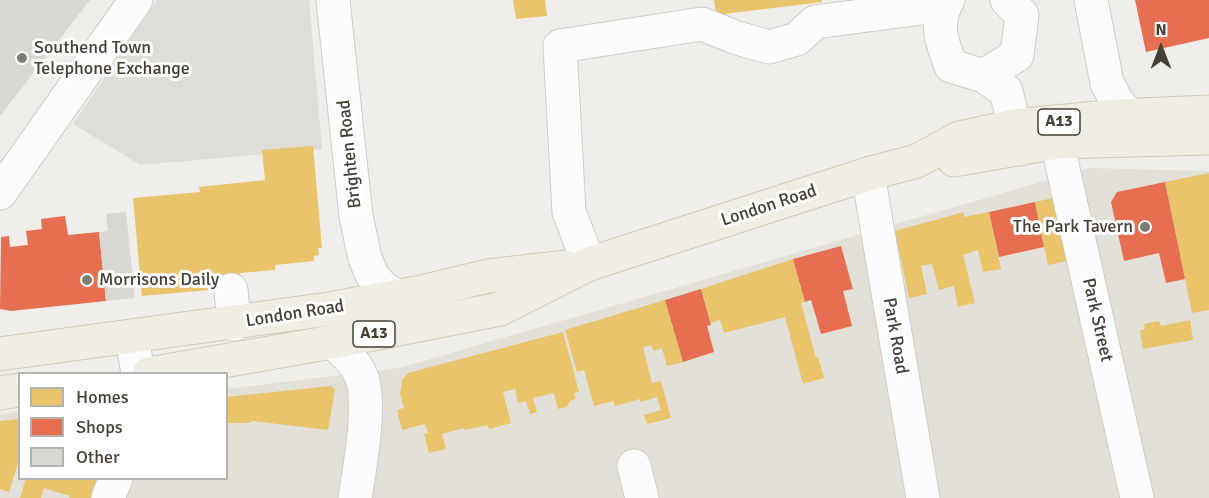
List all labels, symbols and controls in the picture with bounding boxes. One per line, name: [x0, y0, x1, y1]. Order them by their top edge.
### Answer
north arrow: [1131, 18, 1191, 78]
text: N: [1155, 20, 1167, 40]
place label: Southend Town Telephone Exchange: [34, 37, 190, 80]
marker: Southend Town Telephone Exchange: [15, 51, 29, 65]
street label: Brighten Road: [334, 99, 366, 209]
road number: A13: [1038, 109, 1080, 135]
street label: London Road: [718, 180, 820, 232]
place label: The Park Tavern: [1013, 216, 1133, 238]
marker: The Park Tavern: [1138, 220, 1152, 234]
place label: Morrisons Daily: [99, 269, 219, 291]
marker: Morrisons Daily: [80, 273, 94, 287]
street label: Park Street: [1077, 276, 1117, 364]
street label: London Road: [244, 296, 346, 332]
street label: Park Road: [878, 296, 912, 376]
road number: A13: [353, 321, 395, 347]
legend: [18, 372, 228, 480]
text: Homes: [76, 386, 129, 408]
text: Shops: [76, 416, 123, 438]
text: Other: [76, 446, 120, 468]

